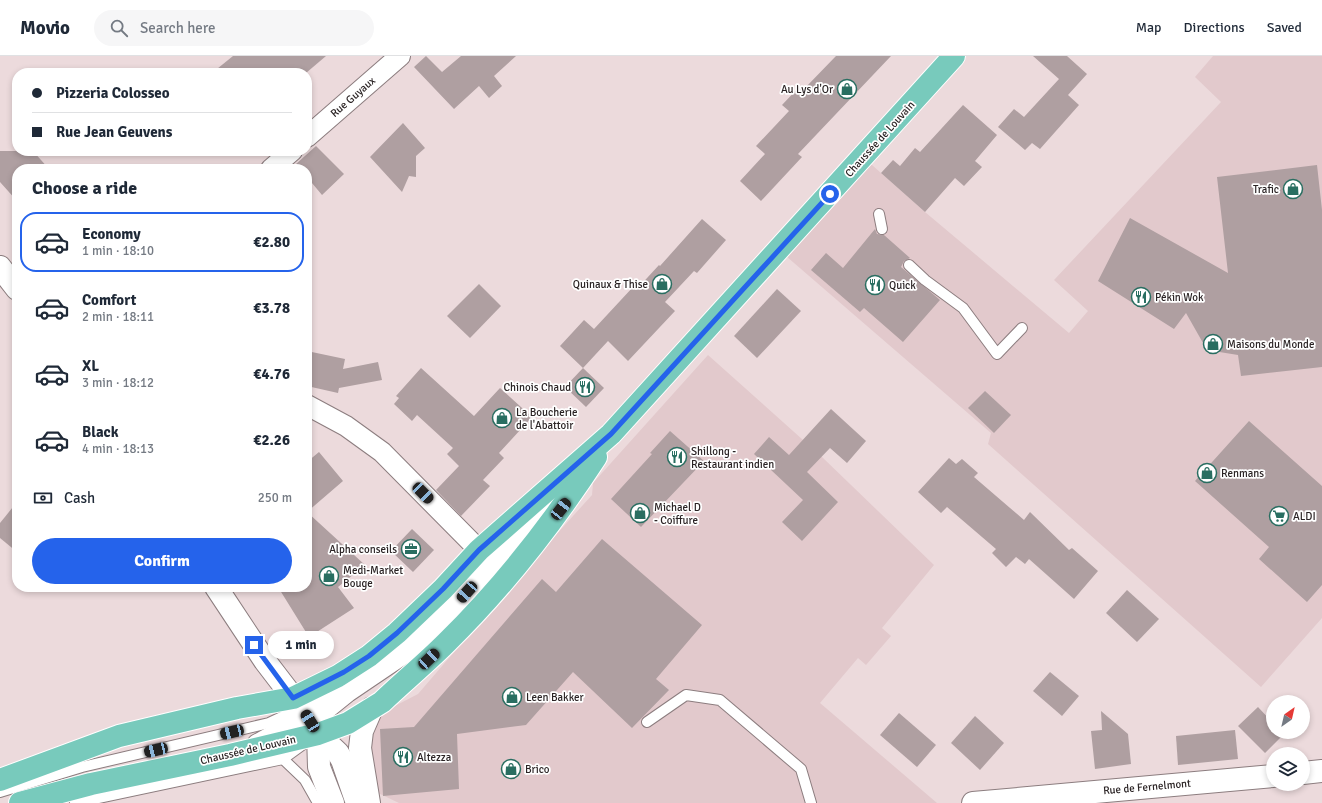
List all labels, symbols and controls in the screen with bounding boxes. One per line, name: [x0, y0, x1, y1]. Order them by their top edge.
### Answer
search box: [94, 10, 374, 46]
text: Movio: [20, 16, 70, 40]
icon: search: [108, 17, 130, 39]
text: Search here: [140, 19, 216, 37]
text: Map: [1136, 19, 1162, 36]
text: Directions: [1184, 19, 1245, 36]
text: Saved: [1267, 19, 1302, 36]
street label: Rue Guyaux: [328, 74, 378, 120]
shop icon: Au Lys d'Or: [836, 78, 858, 100]
place label: Au Lys d'Or: [781, 83, 833, 96]
text: Pizzeria Colosseo: [56, 84, 170, 102]
street label: Chaussée de Louvain: [842, 98, 918, 180]
text: Rue Jean Geuvens: [56, 123, 172, 141]
text: Choose a ride: [32, 177, 137, 199]
shop icon: Trafic: [1282, 178, 1304, 200]
place label: Trafic: [1253, 183, 1279, 196]
route start: [821, 185, 839, 203]
icon: car: [34, 224, 70, 260]
text: Economy: [82, 225, 141, 243]
text: €2.80: [253, 233, 290, 251]
text: 1 min · 18:10: [82, 243, 154, 259]
shop icon: Quinaux & Thise: [651, 273, 673, 295]
restaurant icon: Quick: [864, 274, 886, 296]
place label: Quinaux & Thise: [573, 278, 648, 291]
place label: Quick: [889, 279, 916, 292]
restaurant icon: Pékin Wok: [1130, 286, 1152, 308]
icon: car: [34, 290, 70, 326]
text: Comfort: [82, 291, 136, 309]
place label: Pékin Wok: [1155, 291, 1204, 304]
text: €3.78: [253, 299, 290, 317]
text: 2 min · 18:11: [82, 309, 154, 325]
shop icon: Maisons du Monde: [1202, 333, 1224, 355]
place label: Maisons du Monde: [1227, 338, 1314, 351]
icon: car: [34, 356, 70, 392]
text: XL: [82, 357, 99, 375]
text: €4.76: [253, 365, 290, 383]
text: 3 min · 18:12: [82, 375, 154, 391]
restaurant icon: Chinois Chaud: [574, 376, 596, 398]
place label: Chinois Chaud: [503, 381, 571, 394]
place label: La Boucherie de l'Abattoir: [516, 406, 577, 432]
shop icon: La Boucherie de l'Abattoir: [491, 407, 513, 429]
icon: car: [34, 422, 70, 458]
text: Black: [82, 423, 119, 441]
text: €2.26: [253, 431, 290, 449]
text: 4 min · 18:13: [82, 441, 154, 457]
place label: Shillong - Restaurant indien: [691, 445, 774, 471]
restaurant icon: Shillong - Restaurant indien: [666, 446, 688, 468]
shop icon: Renmans: [1196, 462, 1218, 484]
place label: Renmans: [1221, 467, 1264, 480]
car: [410, 480, 436, 506]
icon: cash: [32, 487, 54, 509]
text: Cash: [64, 489, 95, 507]
text: 250 m: [258, 490, 292, 506]
car: [549, 496, 573, 522]
place label: Michael D - Coiffure: [654, 501, 701, 527]
shop icon: Michael D - Coiffure: [629, 502, 651, 524]
supermarket icon: ALDI: [1268, 505, 1290, 527]
place label: ALDI: [1293, 510, 1316, 523]
button: Confirm: [32, 538, 292, 584]
office icon: Alpha conseils: [400, 538, 422, 560]
place label: Alpha conseils: [329, 543, 397, 556]
place label: Medi-Market Bouge: [343, 564, 403, 590]
shop icon: Medi-Market Bouge: [318, 565, 340, 587]
car: [455, 579, 479, 605]
callout: 1 min: [268, 631, 334, 659]
route end: [245, 636, 263, 654]
text: 1 min: [285, 637, 317, 653]
car: [416, 646, 442, 672]
shop icon: Leen Bakker: [501, 686, 523, 708]
place label: Leen Bakker: [526, 691, 584, 704]
north arrow: [1266, 695, 1310, 739]
map controls: [1266, 695, 1310, 791]
car: [299, 708, 321, 734]
car: [219, 723, 245, 741]
street label: Chaussée de Louvain: [199, 733, 297, 767]
car: [143, 741, 169, 759]
restaurant icon: Altezza: [392, 746, 414, 768]
button: layers: [1266, 747, 1310, 791]
place label: Altezza: [417, 751, 452, 764]
shop icon: Brico: [500, 758, 522, 780]
place label: Brico: [525, 763, 550, 776]
street label: Rue de Fernelmont: [1103, 777, 1192, 797]

